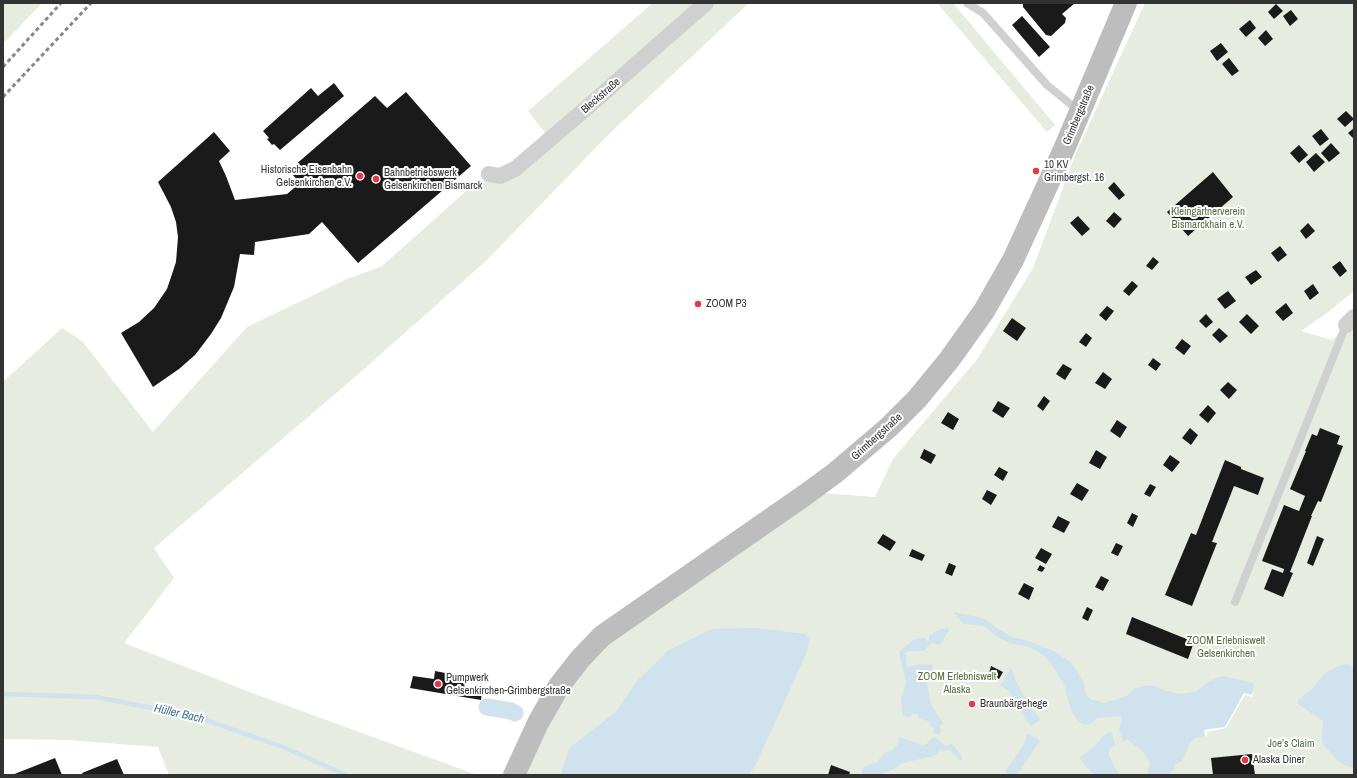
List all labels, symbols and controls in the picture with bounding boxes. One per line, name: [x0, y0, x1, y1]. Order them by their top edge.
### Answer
street label: Bleckstraße: [579, 75, 623, 117]
street label: Grimbergstraße: [1060, 83, 1098, 147]
place label: 10 KV Grimbergst. 16: [1044, 158, 1104, 184]
place label: Historische Eisenbahn Gelsenkirchen e.V.: [261, 163, 352, 189]
place label: Bahnbetriebswerk Gelsenkirchen Bismarck: [384, 166, 482, 192]
marker: 10 KV Grimbergst. 16: [1031, 166, 1041, 176]
marker: Historische Eisenbahn Gelsenkirchen e.V.: [355, 171, 365, 181]
marker: Bahnbetriebswerk Gelsenkirchen Bismarck: [371, 174, 381, 184]
park label: Kleingärtnerverein Bismarckhain e.V.: [1171, 205, 1245, 231]
place label: ZOOM P3: [706, 297, 747, 311]
marker: ZOOM P3: [693, 299, 703, 309]
street label: Grimbergstraße: [849, 411, 905, 463]
park label: ZOOM Erlebniswelt Gelsenkirchen: [1187, 634, 1265, 660]
park label: ZOOM Erlebniswelt Alaska: [918, 670, 996, 696]
place label: Pumpwerk Gelsenkirchen-Grimbergstraße: [446, 671, 571, 697]
marker: Pumpwerk Gelsenkirchen-Grimbergstraße: [433, 679, 443, 689]
place label: Braunbärgehege: [980, 697, 1047, 711]
marker: Braunbärgehege: [967, 699, 977, 709]
water label: Hüller Bach: [153, 701, 205, 727]
park label: Joe’s Claim: [1268, 737, 1314, 751]
place label: Alaska Diner: [1253, 753, 1305, 767]
marker: Alaska Diner: [1240, 755, 1250, 765]

